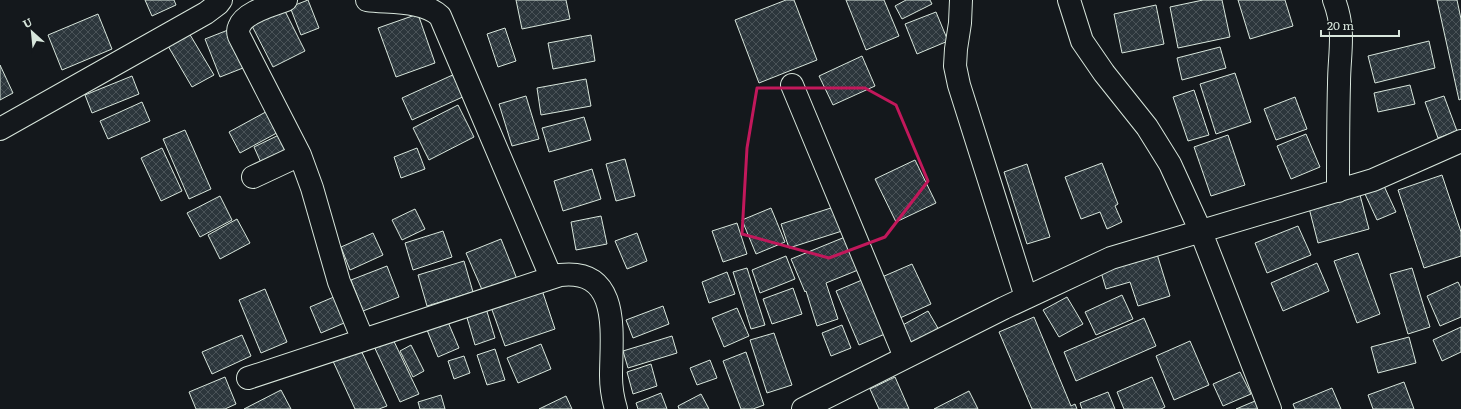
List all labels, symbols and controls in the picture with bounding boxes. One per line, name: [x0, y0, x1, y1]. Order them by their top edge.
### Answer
north arrow: [12, 12, 52, 52]
scale bar: [1321, 12, 1399, 38]
text: U: [20, 13, 35, 31]
text: 20 m: [1327, 16, 1354, 34]

